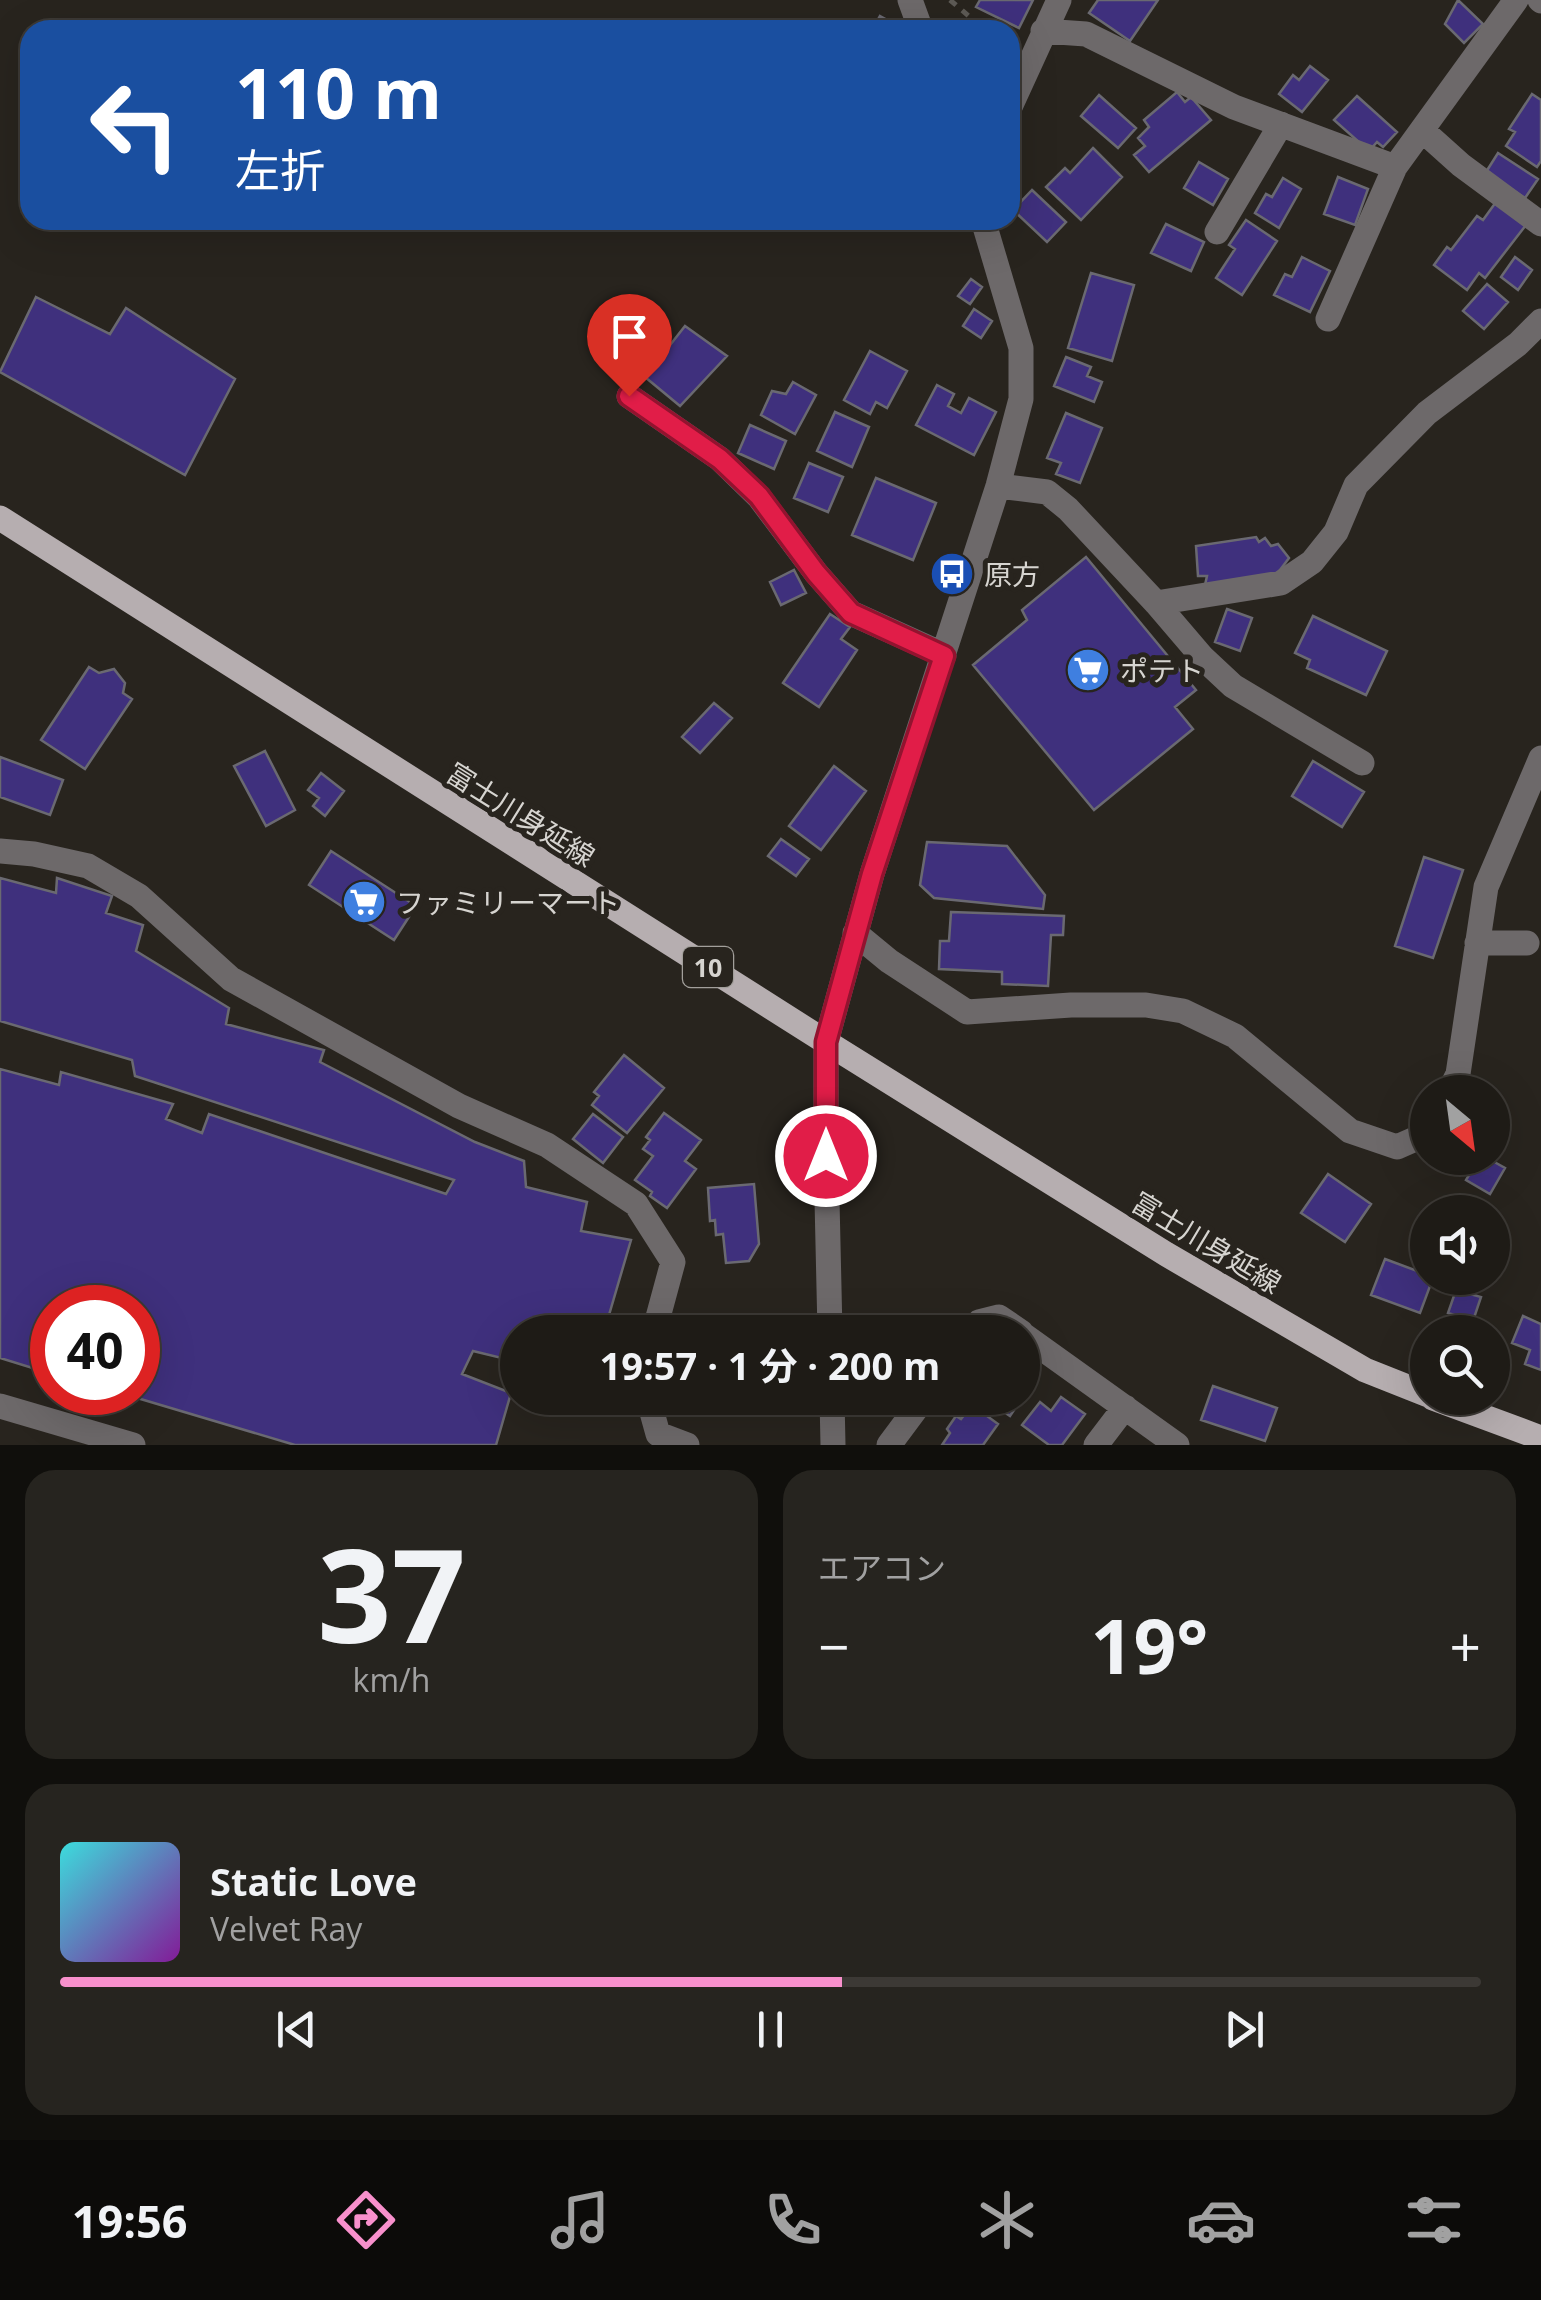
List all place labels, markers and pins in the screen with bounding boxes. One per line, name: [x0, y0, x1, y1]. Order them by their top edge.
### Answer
pin: [587, 294, 672, 397]
bus stop icon: 原方: [929, 551, 975, 597]
place label: 原方: [984, 555, 1040, 593]
supermarket icon: ポテト: [1065, 647, 1111, 693]
place label: ポテト: [1120, 651, 1204, 689]
supermarket icon: ファミリーマート: [341, 879, 387, 925]
place label: ファミリーマート: [396, 883, 620, 921]

